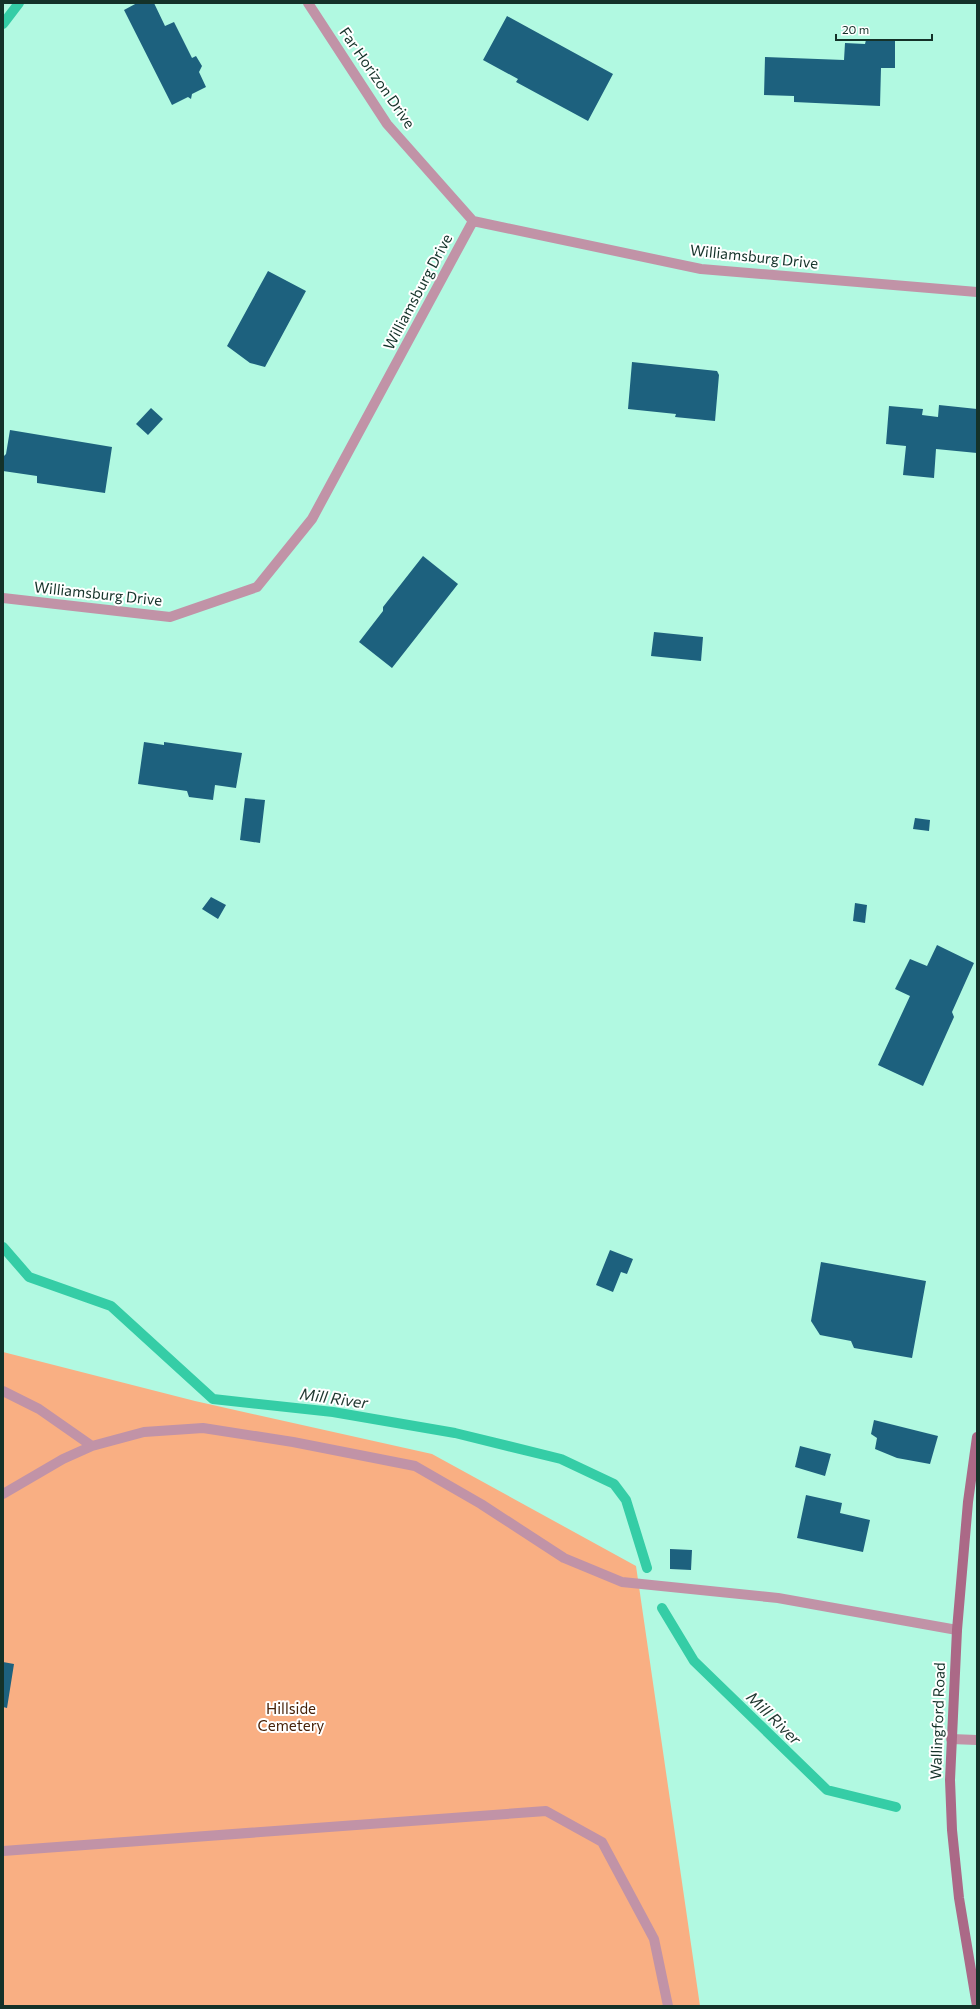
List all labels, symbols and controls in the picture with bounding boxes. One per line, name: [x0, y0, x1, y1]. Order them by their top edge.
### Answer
scale bar: [836, 16, 932, 42]
text: 20 m: [842, 22, 869, 36]
street label: Far Horizon Drive: [336, 23, 419, 131]
street label: Williamsburg Drive: [379, 230, 455, 353]
street label: Williamsburg Drive: [689, 240, 819, 272]
street label: Williamsburg Drive: [33, 577, 163, 609]
water label: Mill River: [299, 1383, 370, 1412]
street label: Wallingford Road: [926, 1662, 948, 1780]
water label: Mill River: [743, 1687, 806, 1749]
park label: Hillside Cemetery: [258, 1699, 325, 1734]

